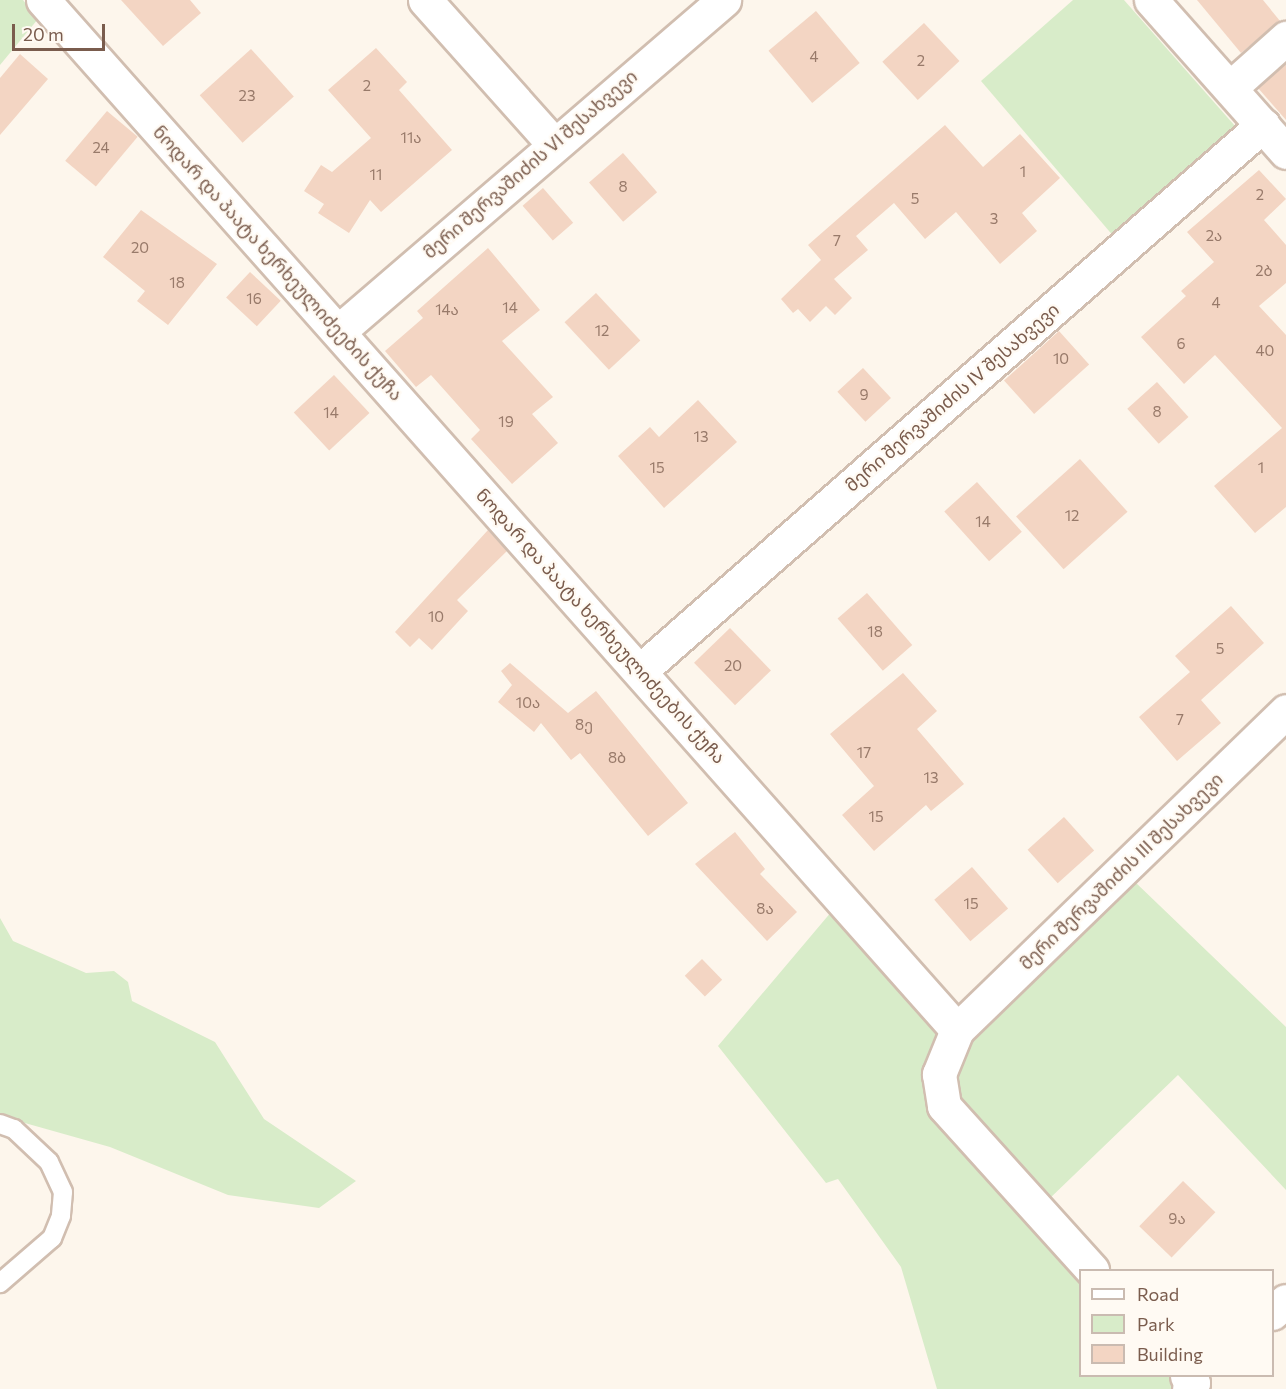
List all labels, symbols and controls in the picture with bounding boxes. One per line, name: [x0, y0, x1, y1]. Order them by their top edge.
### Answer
scale bar: [15, 12, 108, 50]
text: 20 m: [23, 23, 64, 45]
house number: 4: [810, 48, 818, 66]
house number: 2: [917, 52, 925, 70]
street label: მერი შერვაშიძის VI შესახვევი: [419, 65, 641, 263]
house number: 2: [363, 77, 371, 95]
house number: 23: [239, 87, 255, 105]
street label: ნოდარ და პაატა ხერხეულიძეების ქუჩა: [149, 121, 407, 405]
house number: 11ა: [400, 129, 422, 147]
house number: 24: [92, 139, 110, 157]
house number: 1: [1020, 163, 1026, 181]
house number: 11: [370, 166, 382, 184]
house number: 8: [618, 178, 628, 196]
house number: 2: [1256, 186, 1264, 204]
house number: 5: [911, 190, 919, 208]
house number: 3: [990, 210, 998, 228]
house number: 2ა: [1206, 227, 1222, 245]
house number: 7: [833, 232, 841, 250]
house number: 20: [131, 239, 149, 257]
house number: 2ბ: [1255, 262, 1273, 280]
house number: 18: [169, 274, 185, 292]
house number: 16: [246, 290, 262, 308]
house number: 4: [1212, 294, 1220, 312]
street label: მერი შერვაშიძის IV შესახვევი: [841, 298, 1063, 496]
house number: 14: [502, 299, 518, 317]
house number: 14ა: [435, 301, 459, 319]
house number: 12: [595, 322, 609, 340]
house number: 6: [1176, 335, 1186, 353]
house number: 40: [1256, 342, 1274, 360]
house number: 10: [1053, 350, 1069, 368]
house number: 9: [859, 386, 869, 404]
house number: 8: [1152, 403, 1162, 421]
house number: 14: [323, 404, 339, 422]
house number: 19: [498, 413, 514, 431]
house number: 13: [694, 428, 708, 446]
house number: 15: [649, 459, 665, 477]
house number: 1: [1258, 459, 1264, 477]
street label: ნოდარ და პაატა ხერხეულიძეების ქუჩა: [472, 484, 730, 768]
house number: 12: [1065, 507, 1079, 525]
house number: 14: [975, 513, 991, 531]
house number: 10: [428, 608, 444, 626]
house number: 18: [867, 623, 883, 641]
house number: 5: [1216, 640, 1224, 658]
house number: 20: [724, 657, 742, 675]
house number: 10ა: [516, 694, 540, 712]
house number: 7: [1176, 711, 1184, 729]
house number: 8ე: [575, 716, 593, 734]
house number: 17: [857, 744, 871, 762]
house number: 8ბ: [608, 749, 626, 767]
street label: მერი შერვაშიძის III შესახვევი: [1015, 768, 1227, 974]
house number: 13: [924, 769, 938, 787]
house number: 15: [868, 808, 884, 826]
house number: 15: [963, 895, 979, 913]
house number: 8ა: [756, 900, 774, 918]
house number: 9ა: [1168, 1210, 1186, 1228]
legend: [1079, 1269, 1274, 1377]
text: Road: [1137, 1283, 1179, 1305]
text: Park: [1137, 1313, 1175, 1335]
text: Building: [1137, 1343, 1203, 1365]

